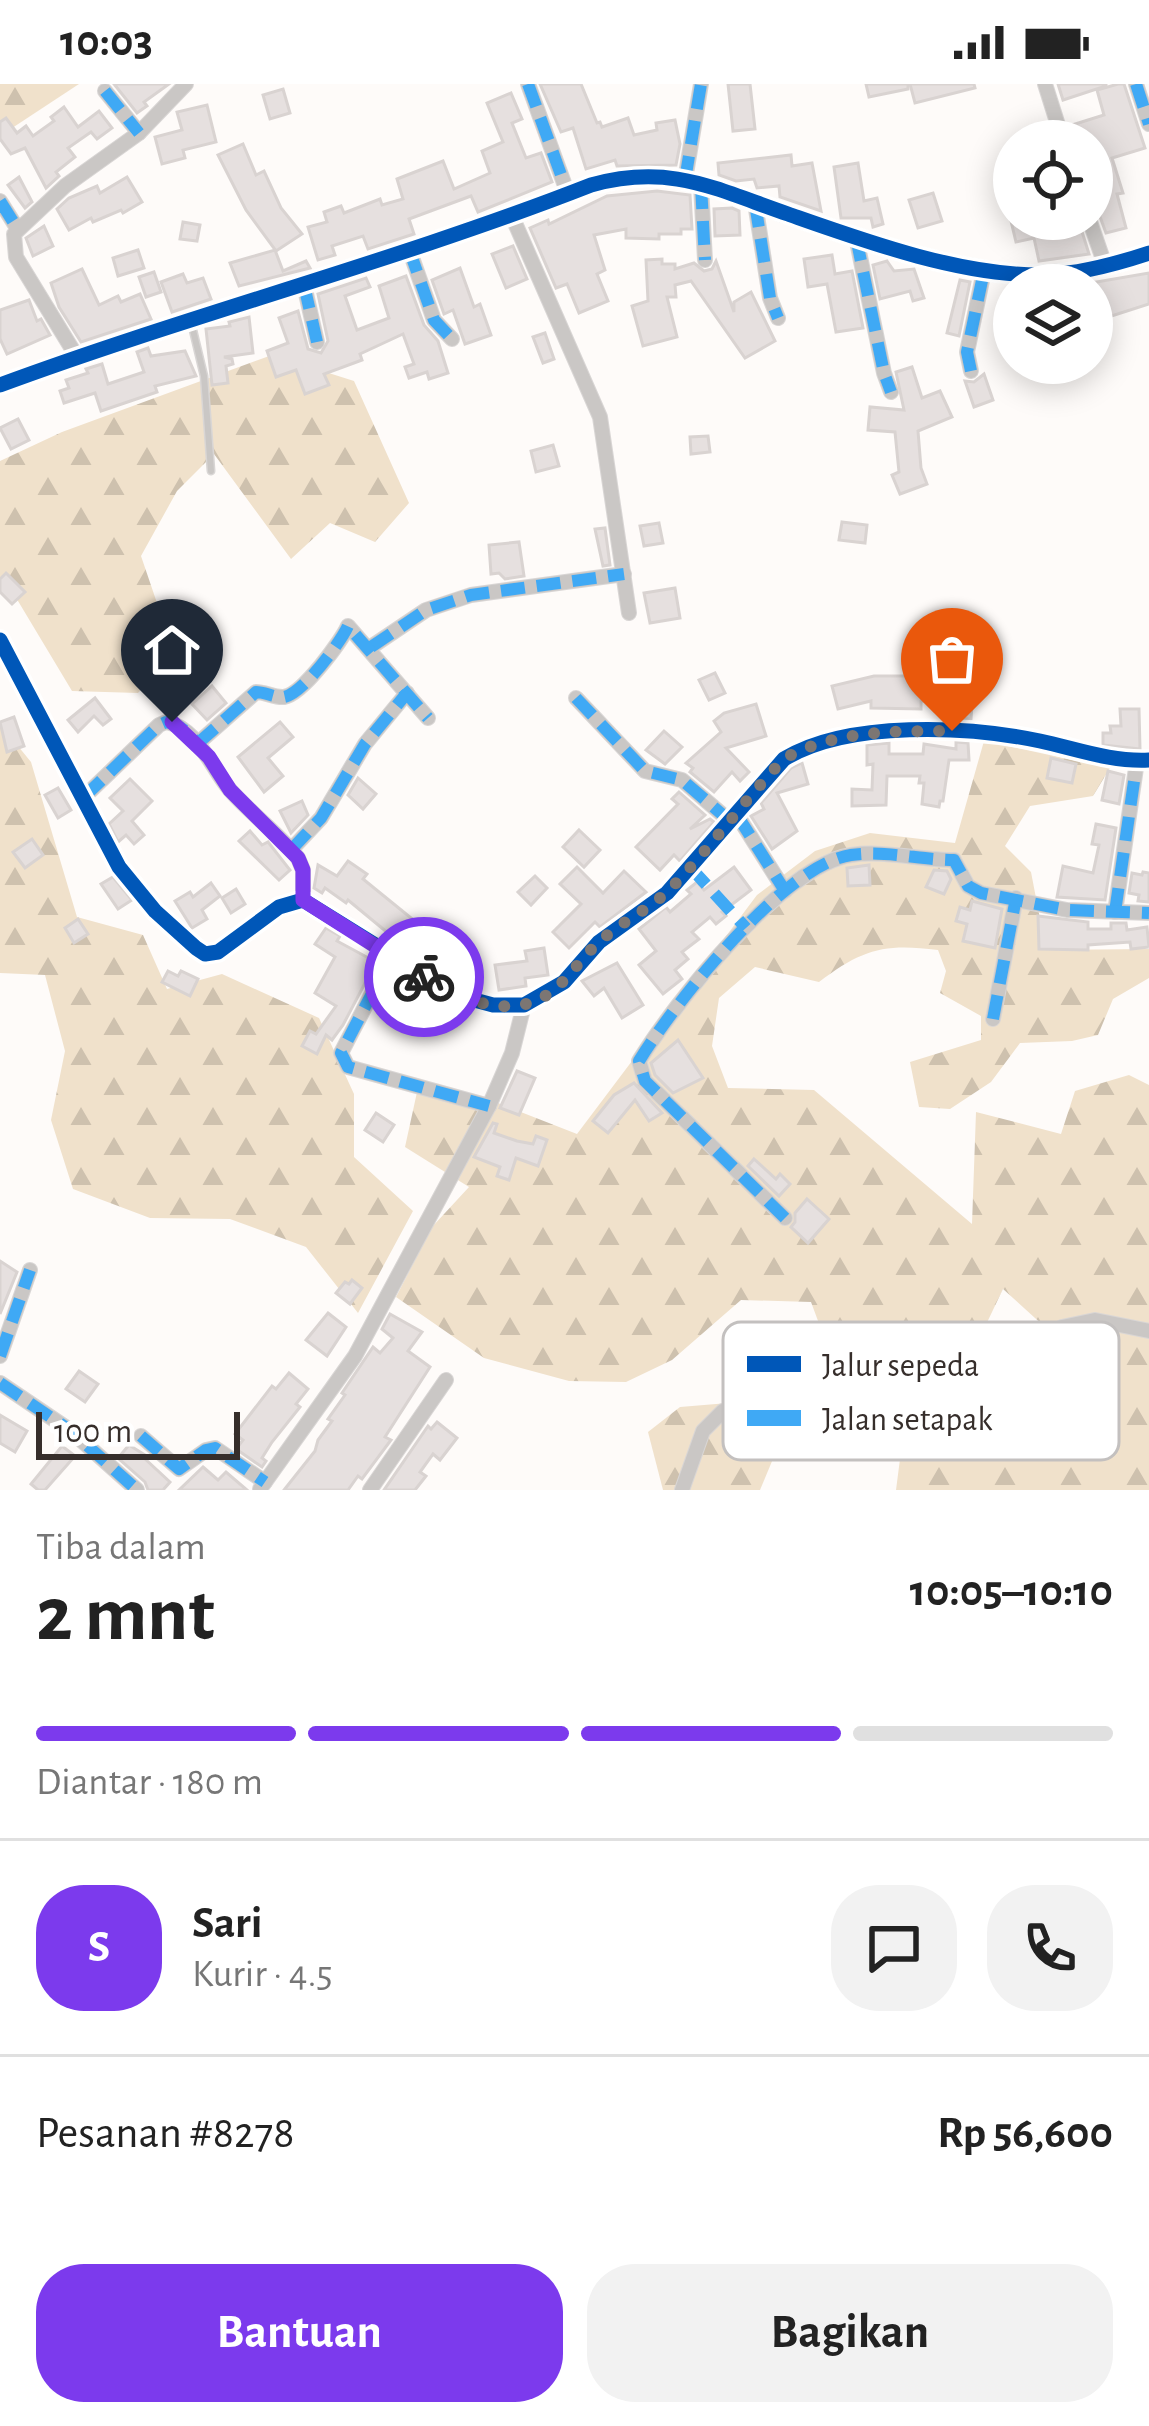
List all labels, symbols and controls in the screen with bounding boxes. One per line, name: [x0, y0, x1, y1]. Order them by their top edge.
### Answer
text: 10:03: [60, 19, 153, 64]
map controls: [993, 120, 1113, 384]
button: locate: [993, 120, 1113, 240]
button: layers: [993, 264, 1113, 384]
pin: [121, 599, 223, 722]
pin: [901, 608, 1003, 731]
icon: home: [139, 617, 205, 683]
icon: bag: [919, 626, 985, 692]
courier: [364, 917, 484, 1037]
icon: bike: [391, 944, 457, 1010]
legend: [723, 1322, 1119, 1460]
text: Jalur sepeda: [822, 1350, 979, 1383]
text: Jalan setapak: [822, 1404, 993, 1437]
scale bar: [36, 1406, 240, 1459]
text: 100 m: [54, 1416, 132, 1449]
text: Tiba dalam: [36, 1528, 206, 1567]
text: 10:05–10:10: [910, 1569, 1113, 1614]
text: 2 mnt: [36, 1577, 215, 1655]
text: Diantar · 180 m: [36, 1763, 263, 1802]
button: chat: [831, 1885, 957, 2011]
button: phone: [987, 1885, 1113, 2011]
text: Sari: [192, 1901, 262, 1946]
text: S: [88, 1925, 110, 1970]
text: Kurir · 4.5: [192, 1955, 333, 1994]
text: Pesanan #8278: [36, 2111, 295, 2156]
text: Rp 56,600: [937, 2111, 1113, 2156]
button: Bantuan: [36, 2264, 563, 2402]
button: Bagikan: [587, 2264, 1113, 2402]

